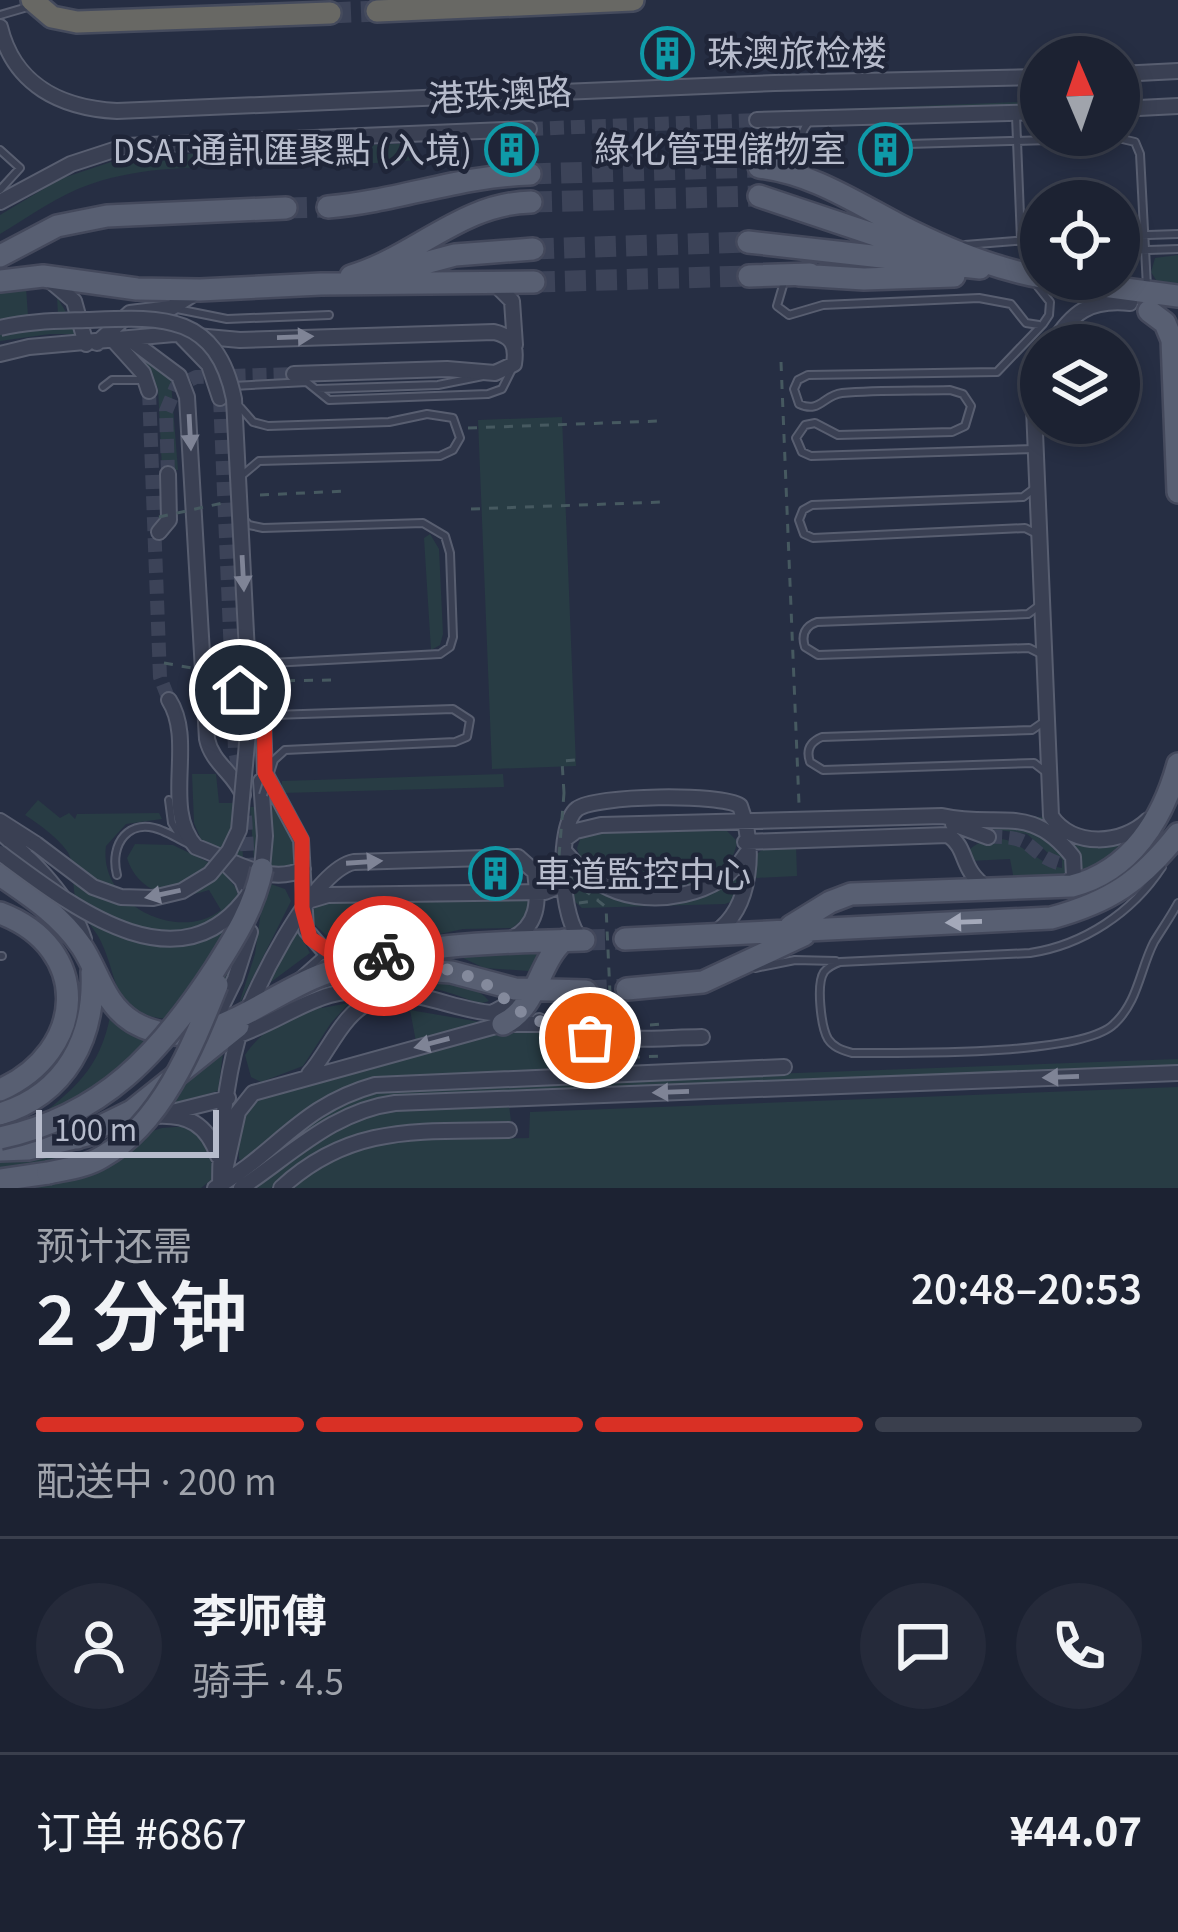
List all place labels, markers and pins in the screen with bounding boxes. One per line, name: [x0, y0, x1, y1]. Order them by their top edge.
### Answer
building icon: 珠澳旅检楼: [640, 25, 696, 81]
place label: 珠澳旅检楼: [707, 29, 887, 80]
building icon: 綠化管理儲物室: [857, 121, 913, 177]
building icon: DSAT通訊匯聚點 (入境): [483, 122, 539, 178]
place label: 綠化管理儲物室: [594, 125, 846, 176]
place label: DSAT通訊匯聚點 (入境): [113, 126, 472, 177]
pin: [189, 639, 291, 741]
building icon: 車道監控中心: [468, 846, 524, 902]
place label: 車道監控中心: [535, 850, 751, 901]
pin: [539, 987, 641, 1089]

